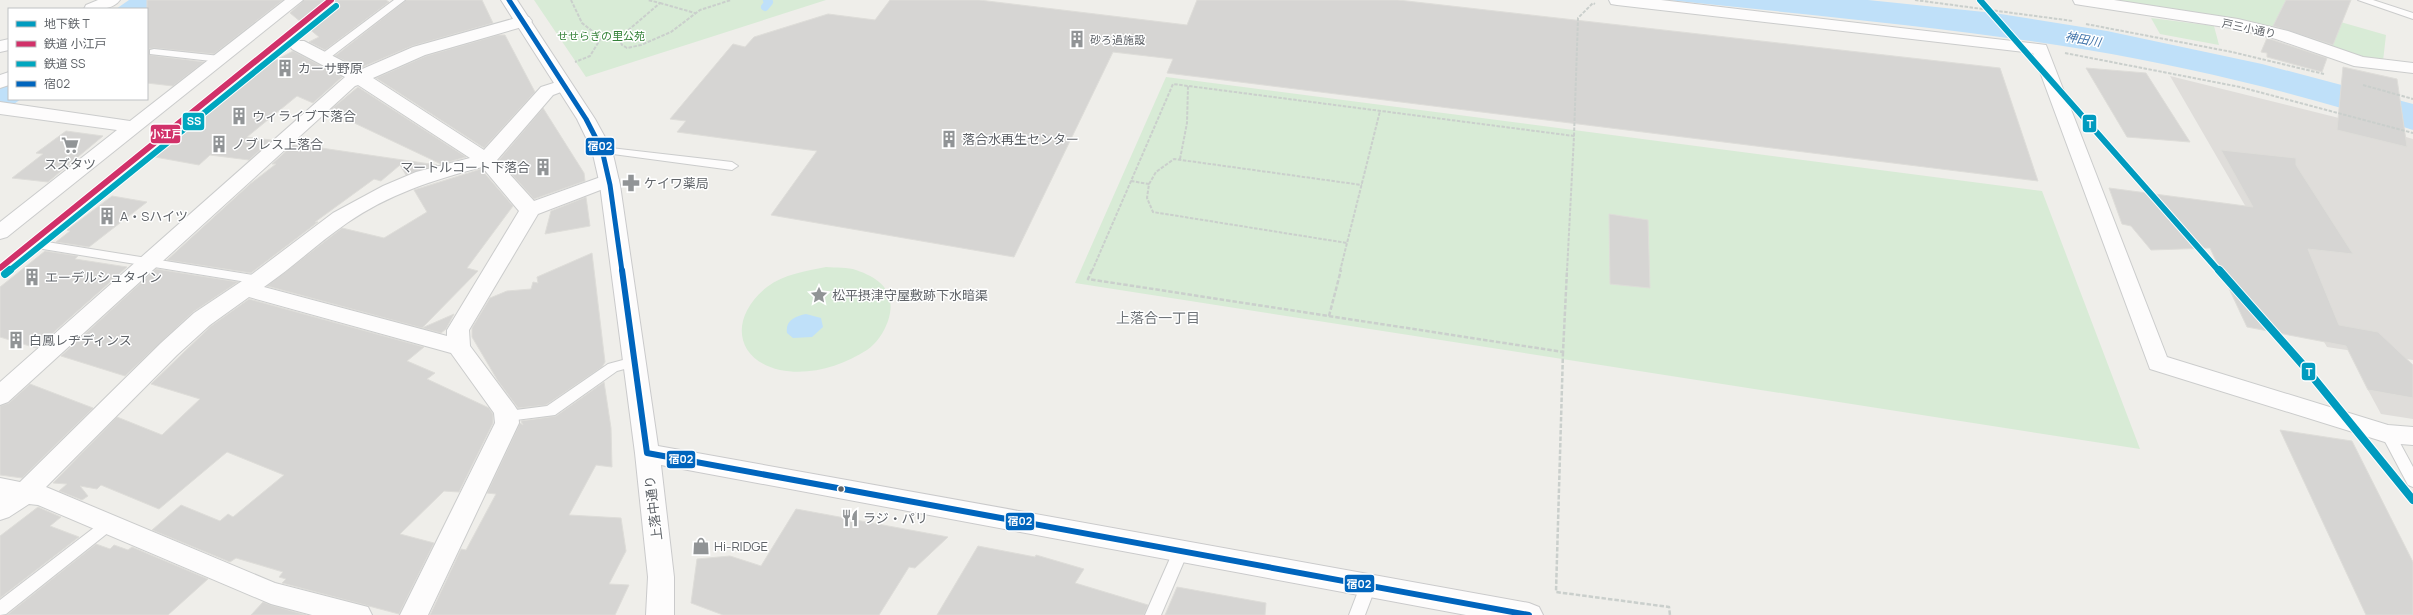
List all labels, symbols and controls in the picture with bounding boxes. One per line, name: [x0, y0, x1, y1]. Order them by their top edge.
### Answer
legend: [8, 8, 148, 100]
text: 地下鉄 T: [44, 15, 90, 32]
street label: 戸三小通り: [2221, 15, 2277, 41]
park label: せせらぎの里公苑: [557, 28, 645, 43]
water label: 神田川: [2064, 28, 2104, 51]
building icon: 砂ろ過施設: [1067, 29, 1087, 49]
place label: 砂ろ過施設: [1090, 32, 1145, 47]
text: 鉄道 小江戸: [44, 35, 106, 52]
text: 鉄道 SS: [44, 55, 85, 72]
building icon: カーサ野原: [275, 58, 295, 78]
place label: カーサ野原: [298, 59, 363, 77]
text: 宿02: [44, 75, 70, 92]
building icon: ウィライブ下落合: [229, 106, 249, 126]
place label: ウィライブ下落合: [252, 107, 356, 125]
line badge: SS: [182, 112, 205, 131]
text: SS: [187, 113, 201, 128]
line badge: T: [2082, 114, 2097, 133]
text: T: [2087, 116, 2094, 131]
line badge: 小江戸: [150, 124, 181, 144]
text: 小江戸: [150, 126, 183, 141]
building icon: 落合水再生センター: [939, 129, 959, 149]
place label: 落合水再生センター: [962, 130, 1079, 148]
building icon: ノブレス上落合: [209, 134, 229, 154]
supermarket icon: スズタツ: [60, 135, 80, 155]
place label: ノブレス上落合: [232, 135, 323, 153]
line badge: 宿02: [585, 137, 615, 156]
text: 宿02: [588, 138, 612, 153]
place label: スズタツ: [44, 155, 96, 173]
building icon: マートルコート下落合: [533, 157, 553, 177]
place label: マートルコート下落合: [400, 158, 530, 176]
pharmacy icon: ケイワ薬局: [621, 173, 641, 193]
place label: ケイワ薬局: [644, 174, 709, 192]
building icon: A・Sハイツ: [97, 206, 117, 226]
place label: A・Sハイツ: [120, 207, 188, 225]
building icon: エーデルシュタイン: [22, 267, 42, 287]
place label: エーデルシュタイン: [45, 268, 162, 286]
place icon: 松平摂津守屋敷跡下水暗渠: [809, 285, 829, 305]
place label: 松平摂津守屋敷跡下水暗渠: [832, 286, 988, 304]
district label: 上落合一丁目: [1116, 308, 1200, 327]
building icon: 白鳳レヂディンス: [6, 330, 26, 350]
place label: 白鳳レヂディンス: [29, 331, 132, 349]
line badge: T: [2301, 362, 2316, 381]
text: T: [2306, 364, 2313, 379]
line badge: 宿02: [666, 450, 696, 469]
text: 宿02: [669, 451, 693, 466]
street label: 上落中通り: [640, 475, 666, 541]
unlabelled marker: [836, 484, 846, 494]
restaurant icon: ラジ・パリ: [840, 508, 860, 528]
place label: ラジ・パリ: [863, 509, 928, 527]
line badge: 宿02: [1005, 512, 1035, 531]
text: 宿02: [1008, 513, 1032, 528]
shop icon: Hi-RIDGE: [691, 536, 711, 556]
place label: Hi-RIDGE: [714, 537, 768, 555]
line badge: 宿02: [1344, 574, 1375, 593]
text: 宿02: [1347, 576, 1371, 591]

